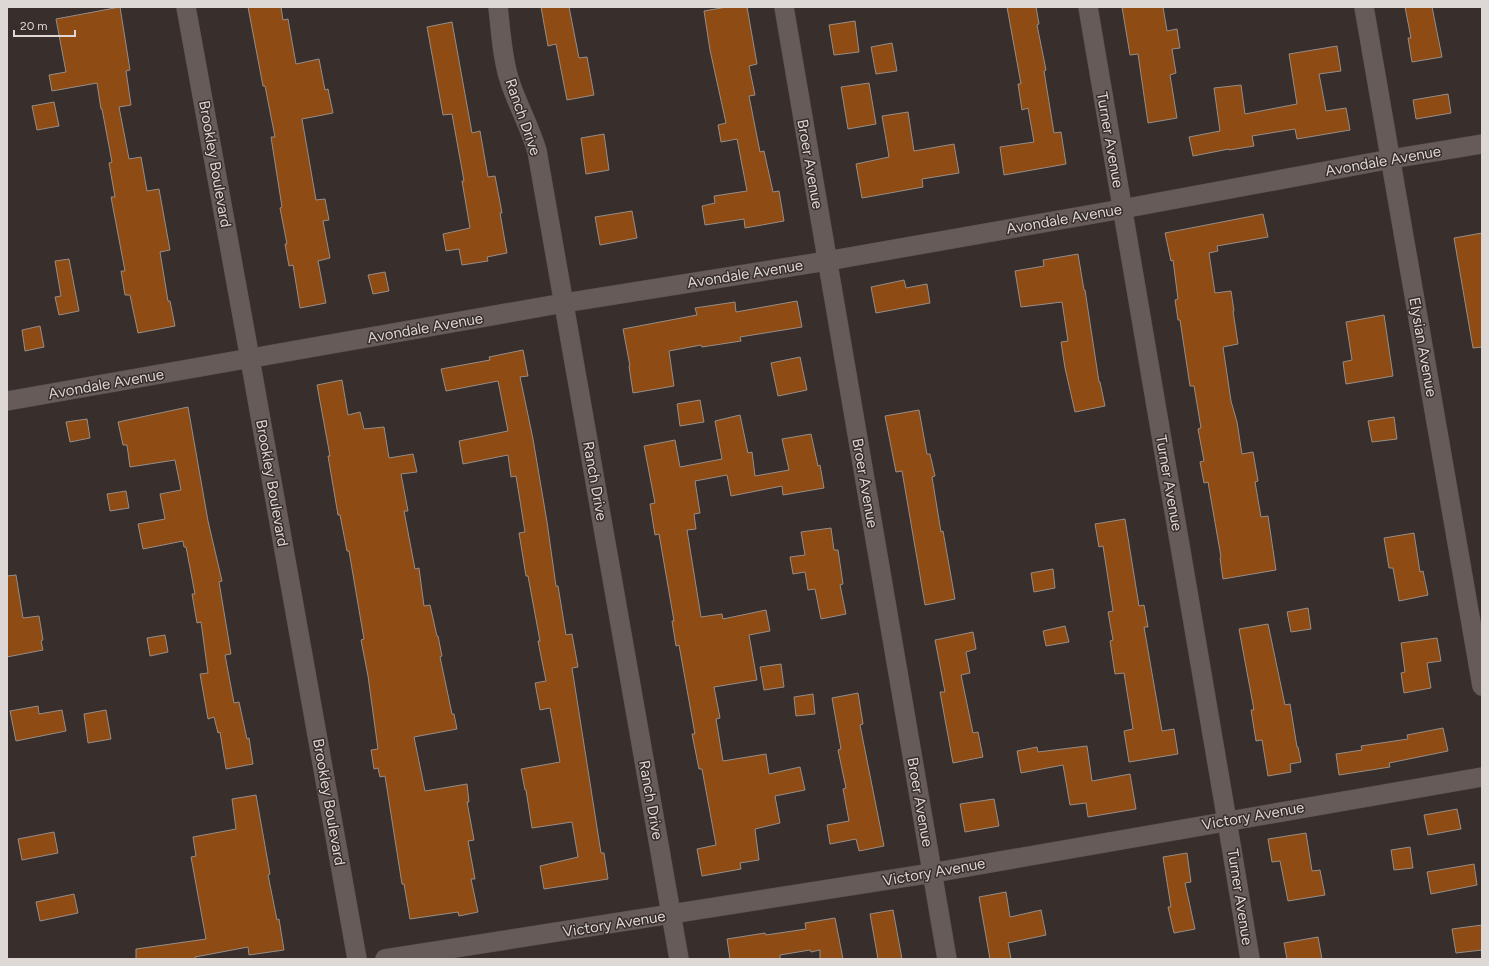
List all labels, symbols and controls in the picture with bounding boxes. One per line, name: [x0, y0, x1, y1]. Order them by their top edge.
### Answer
scale bar: [14, 12, 75, 38]
text: 20 m: [20, 19, 48, 33]
street label: Ranch Drive: [501, 76, 545, 158]
street label: Turner Avenue: [1093, 91, 1127, 189]
street label: Brookley Boulevard: [195, 99, 235, 229]
street label: Broer Avenue: [793, 118, 827, 210]
street label: Avondale Avenue: [1324, 142, 1442, 180]
street label: Avondale Avenue: [1005, 200, 1123, 238]
street label: Avondale Avenue: [686, 256, 804, 292]
street label: Elysian Avenue: [1405, 296, 1441, 398]
street label: Avondale Avenue: [366, 309, 484, 347]
street label: Avondale Avenue: [47, 365, 165, 403]
street label: Brookley Boulevard: [252, 418, 292, 548]
street label: Turner Avenue: [1152, 434, 1186, 532]
street label: Broer Avenue: [848, 437, 882, 529]
street label: Ranch Drive: [579, 440, 611, 522]
street label: Brookley Boulevard: [309, 737, 349, 867]
street label: Broer Avenue: [903, 756, 937, 848]
street label: Ranch Drive: [635, 759, 667, 841]
street label: Victory Avenue: [1200, 798, 1306, 834]
street label: Turner Avenue: [1224, 848, 1256, 946]
street label: Victory Avenue: [881, 854, 987, 890]
street label: Victory Avenue: [561, 907, 667, 941]

